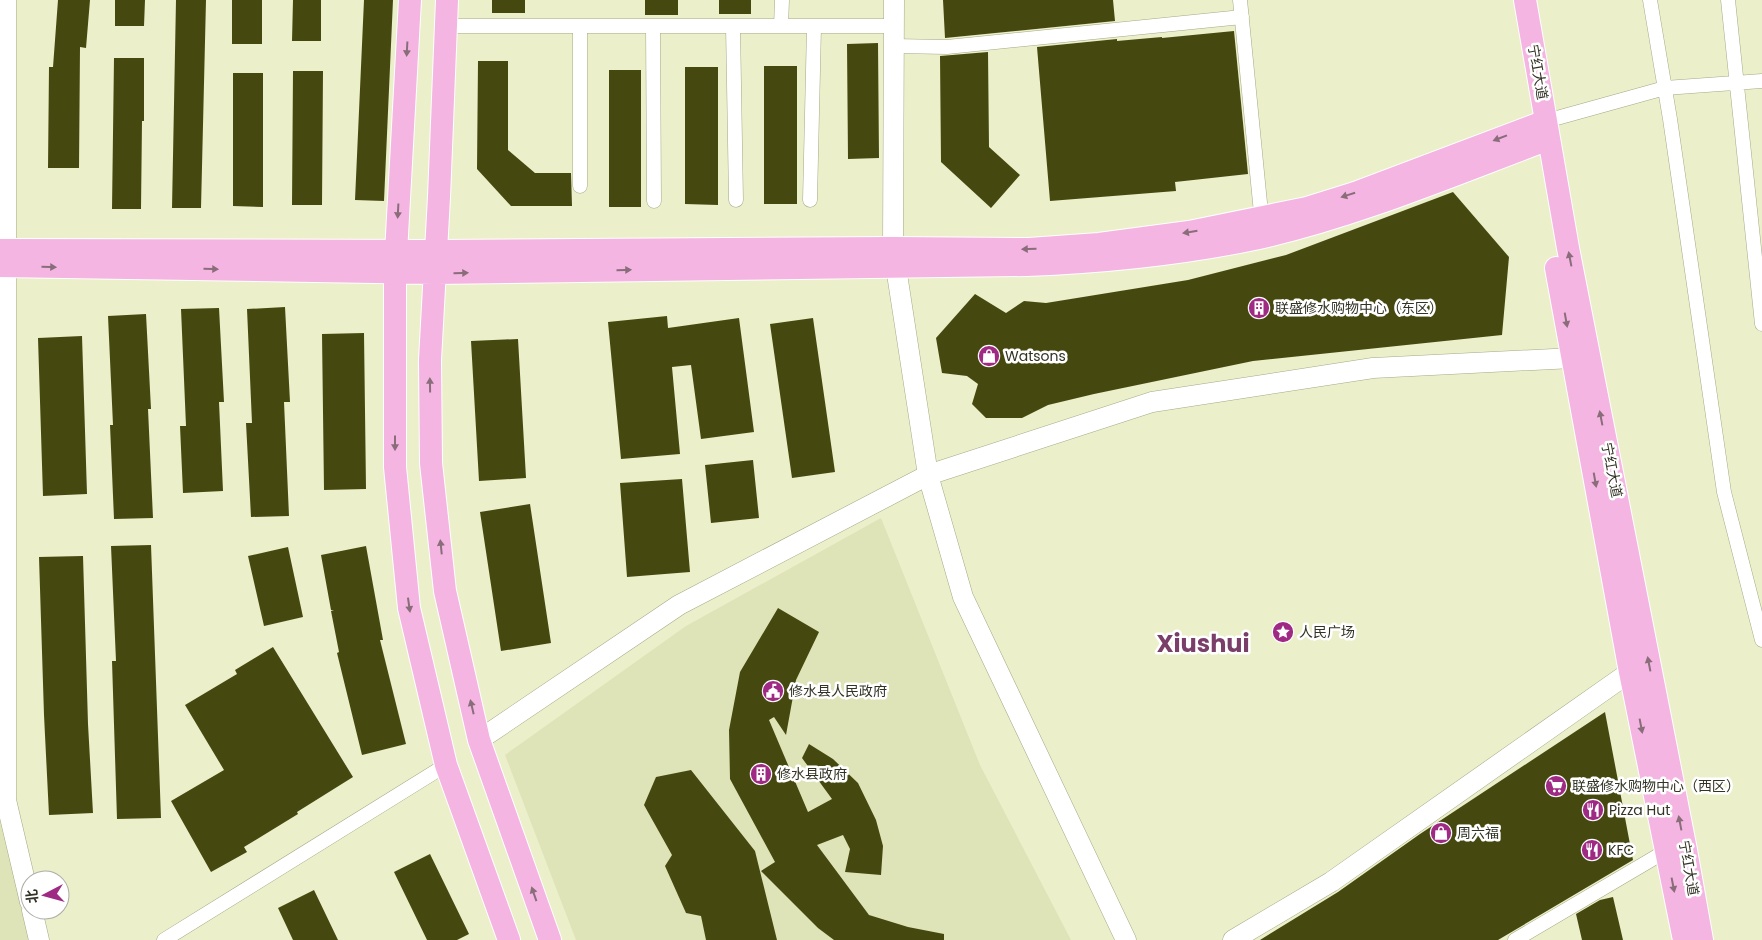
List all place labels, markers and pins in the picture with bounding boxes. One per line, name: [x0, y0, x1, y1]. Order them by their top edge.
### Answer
building icon: 联盛修水购物中心（东区）: [1247, 296, 1271, 320]
place label: 联盛修水购物中心（东区）: [1275, 298, 1443, 318]
shop icon: Watsons: [977, 344, 1001, 368]
place label: Watsons: [1005, 346, 1066, 366]
place icon: 人民广场: [1271, 620, 1295, 644]
place label: 人民广场: [1299, 622, 1355, 642]
public building icon: 修水县人民政府: [761, 679, 785, 703]
place label: 修水县人民政府: [789, 681, 887, 701]
building icon: 修水县政府: [749, 762, 773, 786]
place label: 修水县政府: [777, 764, 847, 784]
supermarket icon: 联盛修水购物中心（西区）: [1544, 774, 1568, 798]
place label: 联盛修水购物中心（西区）: [1572, 776, 1740, 796]
restaurant icon: Pizza Hut: [1581, 798, 1605, 822]
place label: Pizza Hut: [1609, 800, 1670, 820]
shop icon: 周六福: [1429, 821, 1453, 845]
place label: 周六福: [1457, 823, 1499, 843]
restaurant icon: KFC: [1580, 838, 1604, 862]
place label: KFC: [1608, 840, 1634, 860]

